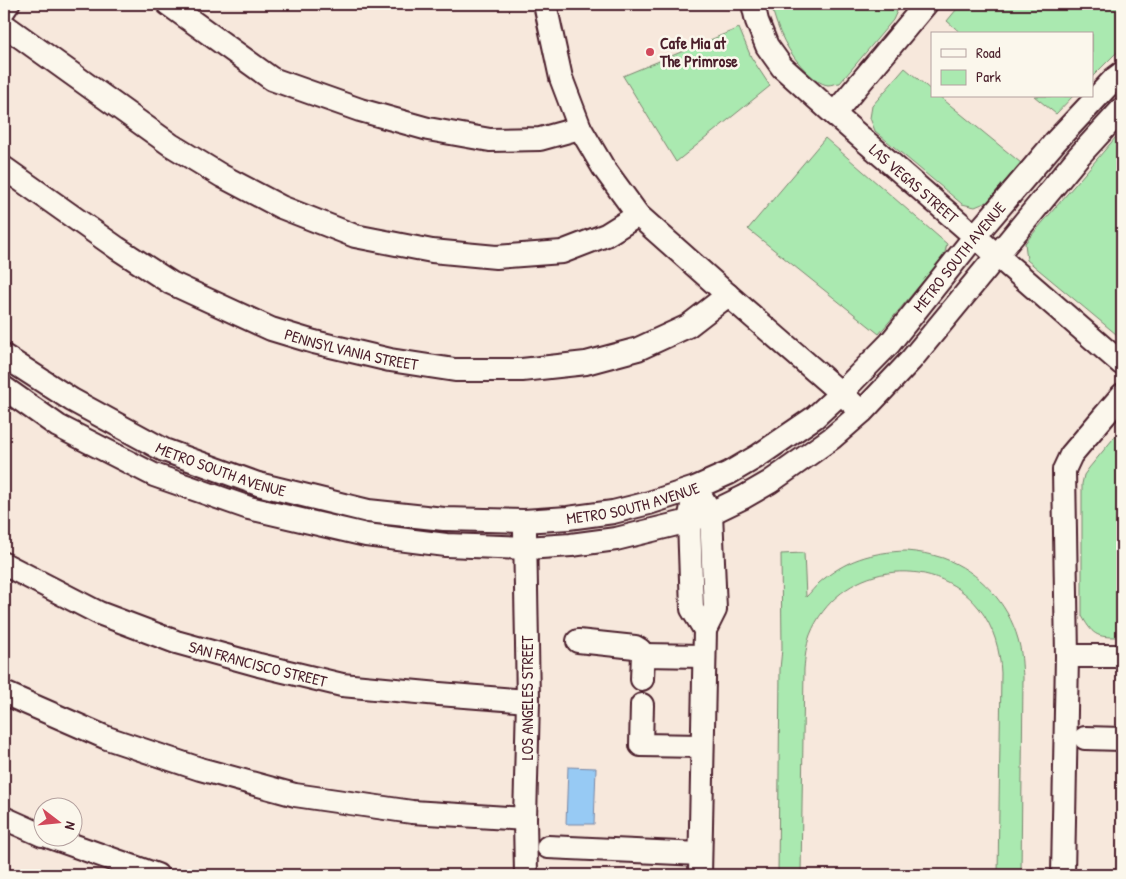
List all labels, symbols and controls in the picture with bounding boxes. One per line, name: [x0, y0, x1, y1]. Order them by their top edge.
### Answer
place label: Cafe Mia at The Primrose: [659, 32, 738, 72]
legend: [931, 32, 1094, 98]
text: Road: [976, 42, 1001, 63]
marker: Cafe Mia at The Primrose: [644, 46, 656, 58]
text: Park: [976, 66, 1001, 87]
street label: LAS VEGAS STREET: [865, 139, 963, 228]
street label: METRO SOUTH AVENUE: [908, 197, 1010, 317]
street label: PENNSYLVANIA STREET: [282, 323, 420, 375]
street label: METRO SOUTH AVENUE: [152, 437, 288, 501]
street label: METRO SOUTH AVENUE: [565, 476, 703, 529]
street label: SAN FRANCISCO STREET: [186, 635, 330, 692]
street label: LOS ANGELES STREET: [516, 635, 538, 760]
north arrow: [32, 796, 82, 846]
text: N: [61, 820, 81, 832]

